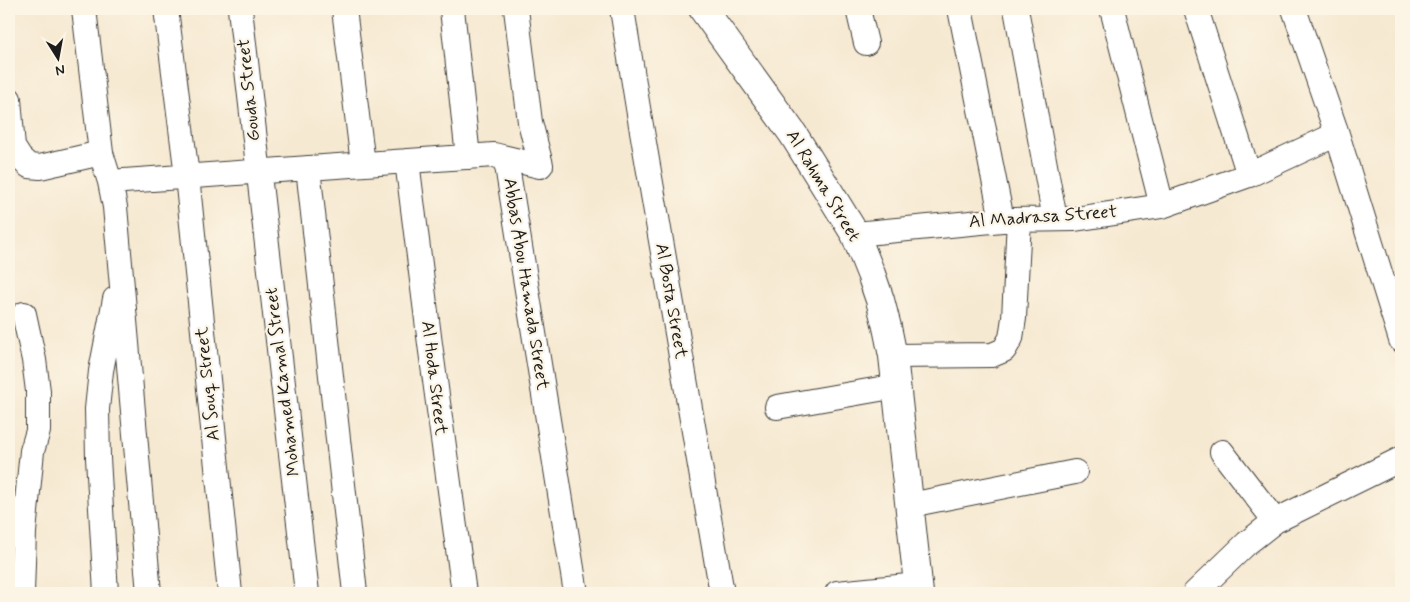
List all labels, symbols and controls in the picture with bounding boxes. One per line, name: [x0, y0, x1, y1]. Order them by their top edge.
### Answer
north arrow: [32, 32, 82, 82]
street label: Gouda Street: [232, 38, 266, 142]
text: N: [54, 60, 67, 80]
street label: Al Rahma Street: [780, 126, 866, 247]
street label: Abbas Abou Hamada Street: [497, 176, 555, 392]
street label: Al Madrasa Street: [968, 200, 1118, 234]
street label: Al Bosta Street: [649, 241, 693, 361]
street label: Mohamed Kamal Street: [259, 286, 306, 478]
street label: Al Hoda Street: [415, 319, 453, 437]
street label: Al Souq Street: [190, 325, 226, 442]

